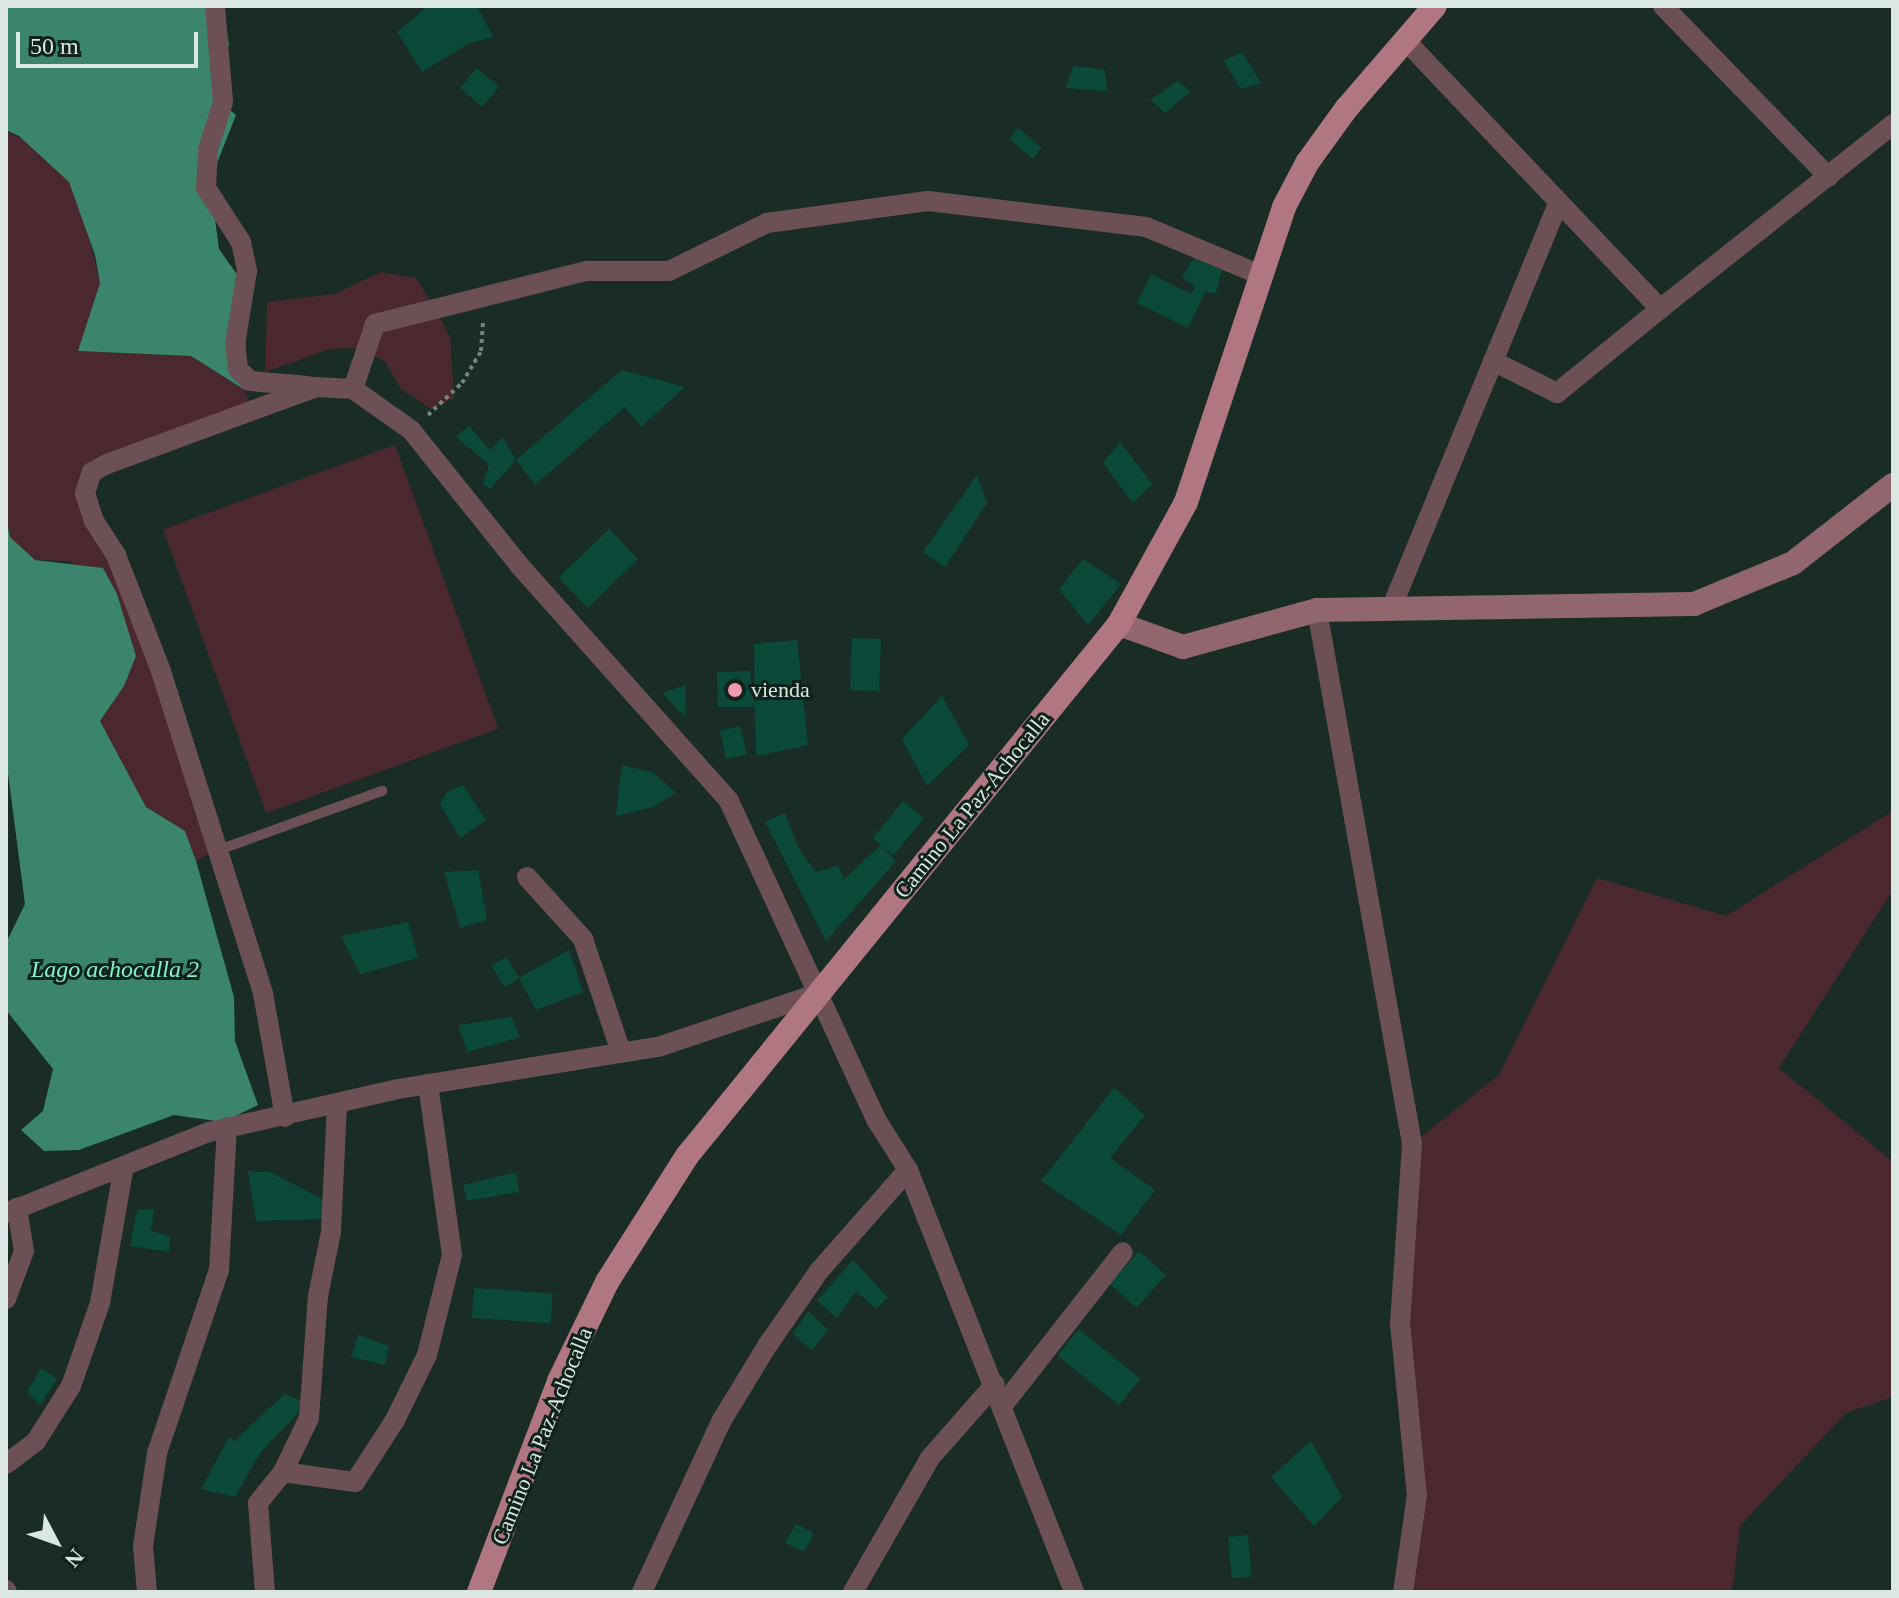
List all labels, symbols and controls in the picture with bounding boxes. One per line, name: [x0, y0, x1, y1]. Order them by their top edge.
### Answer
scale bar: [20, 16, 202, 66]
text: 50 m: [30, 33, 79, 59]
place label: vienda: [751, 677, 810, 703]
marker: vienda: [726, 681, 744, 699]
street label: Camino La Paz-Achocalla: [889, 706, 1055, 904]
water label: Lago achocalla 2: [31, 956, 199, 984]
street label: Camino La Paz-Achocalla: [486, 1323, 598, 1549]
north arrow: [16, 1502, 96, 1582]
text: N: [60, 1544, 89, 1572]

